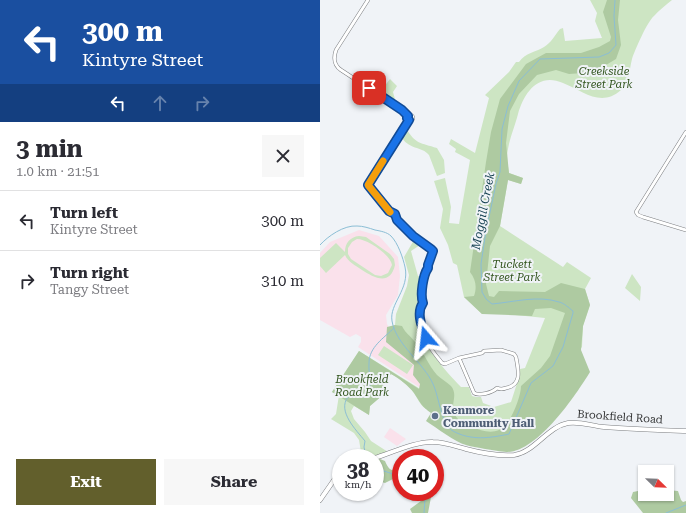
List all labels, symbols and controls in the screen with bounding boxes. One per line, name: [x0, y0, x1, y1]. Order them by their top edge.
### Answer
text: 300 m: [82, 15, 163, 48]
icon: left: [16, 16, 68, 68]
text: Kintyre Street: [82, 49, 203, 70]
park label: Creekside Street Park: [574, 65, 633, 91]
pin: [352, 71, 386, 105]
icon: arrive: [358, 77, 380, 99]
icon: left: [107, 92, 129, 114]
icon: ahead: [149, 92, 171, 114]
icon: right: [191, 92, 213, 114]
text: 3 min: [16, 135, 83, 163]
button: close: [262, 135, 304, 177]
text: 1.0 km · 21:51: [16, 164, 100, 179]
water label: Moggill Creek: [468, 171, 497, 252]
text: Turn left: [50, 204, 118, 222]
icon: left: [16, 210, 38, 232]
text: 300 m: [261, 212, 304, 230]
text: Kintyre Street: [50, 222, 138, 237]
park label: Tuckett Street Park: [482, 258, 541, 284]
text: Turn right: [50, 264, 129, 282]
icon: right: [16, 270, 38, 292]
text: 310 m: [261, 272, 304, 290]
text: Tangy Street: [50, 282, 129, 297]
position arrow: [405, 317, 447, 359]
park label: Brookfield Road Park: [334, 373, 389, 399]
place label: Kenmore Community Hall: [443, 404, 535, 430]
street label: Brookfield Road: [577, 408, 663, 426]
marker: Kenmore Community Hall: [430, 411, 440, 421]
speed limit sign: 40: [392, 449, 444, 501]
text: 38: [347, 458, 369, 482]
button: Exit: [16, 459, 156, 505]
button: Share: [164, 459, 304, 505]
north arrow: [638, 465, 674, 501]
map controls: [638, 465, 674, 501]
text: km/h: [345, 479, 371, 490]

